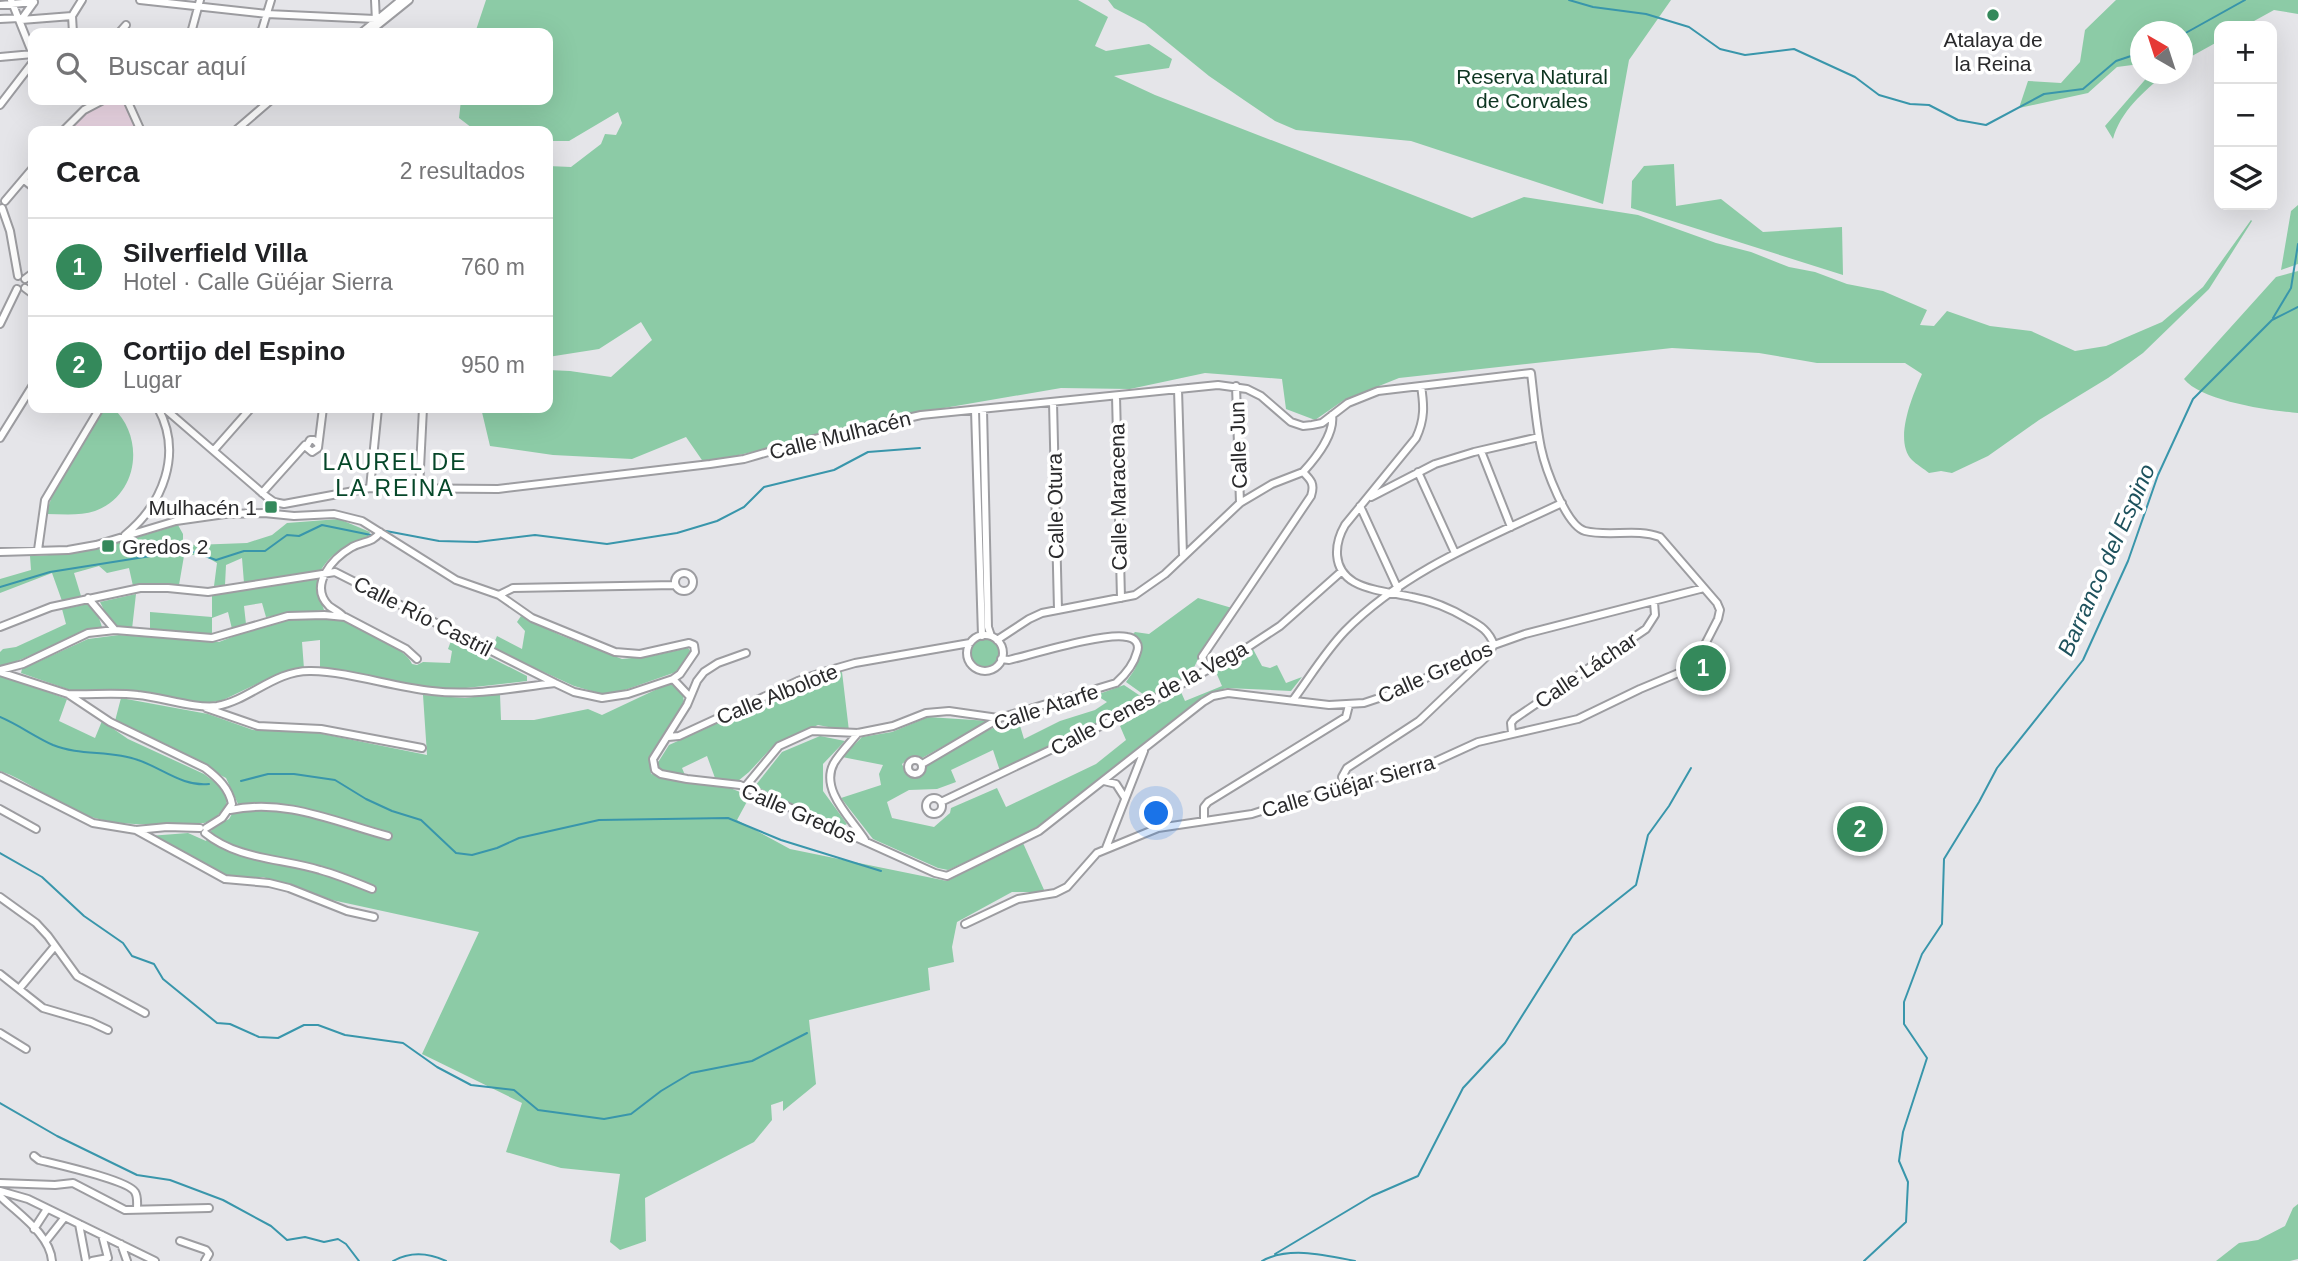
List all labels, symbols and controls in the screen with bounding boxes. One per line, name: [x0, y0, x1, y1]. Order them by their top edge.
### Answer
marker: Atalaya de la Reina: [1985, 7, 2001, 23]
north arrow: [2130, 21, 2193, 84]
map controls: [2214, 21, 2277, 210]
button: +: [2214, 21, 2277, 84]
search box: [28, 28, 553, 105]
place label: Atalaya de la Reina: [1943, 28, 2043, 75]
icon: search: [52, 48, 90, 86]
text: Buscar aquí: [108, 51, 247, 81]
park label: Reserva Natural de Corvales: [1456, 65, 1608, 112]
button: −: [2214, 84, 2277, 147]
button: layers: [2214, 147, 2277, 210]
text: Cerca: [56, 155, 139, 188]
text: 2 resultados: [400, 158, 525, 184]
text: Silverfield Villa: [123, 238, 308, 268]
text: 1: [73, 254, 85, 280]
text: 760 m: [461, 254, 525, 280]
text: Hotel · Calle Güéjar Sierra: [123, 269, 393, 295]
text: Cortijo del Espino: [123, 336, 345, 366]
text: 2: [73, 352, 85, 378]
text: 950 m: [461, 352, 525, 378]
text: Lugar: [123, 367, 182, 393]
street label: Calle Jun: [1225, 401, 1251, 489]
street label: Calle Mulhacén: [767, 406, 913, 464]
street label: Calle Maracena: [1105, 423, 1131, 571]
district label: LAUREL DE LA REINA: [323, 449, 467, 501]
street label: Calle Otura: [1043, 452, 1067, 559]
water label: Barranco del Espino: [2052, 460, 2160, 660]
place label: Mulhacén 1: [148, 496, 257, 519]
marker: Mulhacén 1: [263, 499, 279, 515]
place label: Gredos 2: [122, 535, 208, 558]
marker: Gredos 2: [100, 538, 116, 554]
street label: Calle Río Castril: [350, 571, 496, 661]
street label: Calle Láchar: [1531, 627, 1641, 713]
street label: Calle Cenes de la Vega: [1047, 636, 1252, 760]
street label: Calle Gredos: [1374, 637, 1496, 707]
pin: 1: [1680, 642, 1726, 694]
street label: Calle Albolote: [713, 659, 841, 729]
street label: Calle Atarfe: [991, 679, 1101, 735]
street label: Calle Güéjar Sierra: [1259, 750, 1437, 822]
street label: Calle Gredos: [738, 778, 860, 848]
your location: [1139, 796, 1173, 830]
pin: 2: [1837, 803, 1883, 855]

